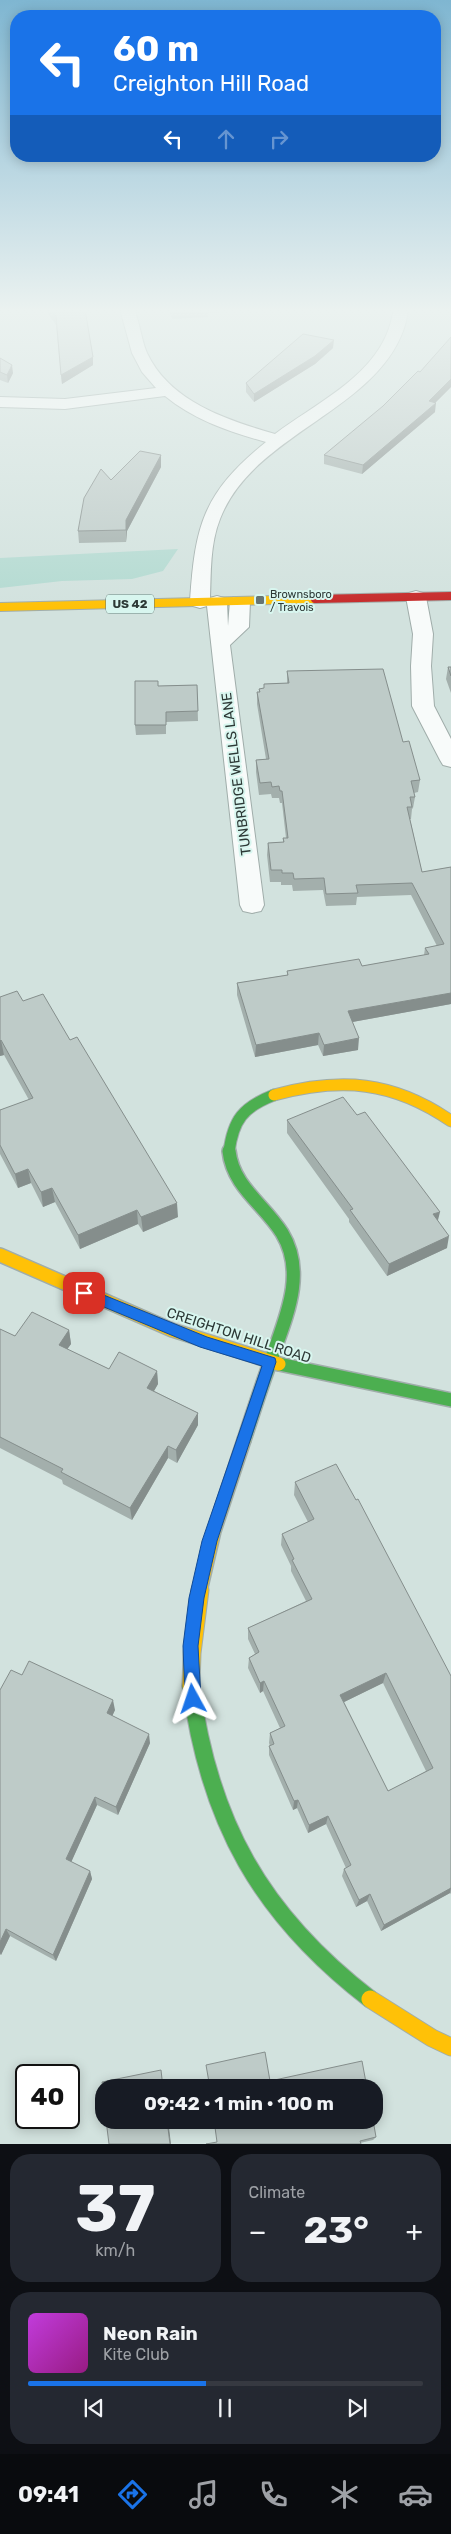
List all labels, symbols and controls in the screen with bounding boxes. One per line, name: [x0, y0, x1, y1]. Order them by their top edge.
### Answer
text: 60 m: [113, 28, 199, 70]
icon: left: [30, 30, 95, 95]
text: Creighton Hill Road: [113, 70, 309, 97]
icon: left: [159, 125, 187, 153]
icon: ahead: [212, 125, 240, 153]
icon: right: [265, 125, 293, 153]
place label: Brownsboro / Travois: [270, 588, 332, 614]
road number: US 42: [106, 594, 154, 614]
marker: Brownsboro / Travois: [254, 594, 266, 606]
street label: TUNBRIDGE WELLS LANE: [218, 692, 255, 856]
pin: [63, 1272, 105, 1314]
icon: arrive: [70, 1279, 98, 1307]
street label: CREIGHTON HILL ROAD: [164, 1304, 313, 1367]
position arrow: [166, 1672, 218, 1724]
speed limit sign: 40: [15, 2064, 80, 2129]
text: 09:42 · 1 min · 100 m: [144, 2092, 334, 2115]
text: 37: [75, 2170, 155, 2247]
text: Climate: [249, 2183, 305, 2202]
text: 23°: [303, 2207, 369, 2253]
text: −: [249, 2215, 267, 2248]
text: +: [406, 2215, 423, 2248]
text: km/h: [95, 2241, 135, 2260]
text: Neon Rain: [103, 2322, 198, 2345]
text: Kite Club: [103, 2345, 169, 2364]
icon: previous: [80, 2394, 108, 2422]
icon: pause: [211, 2394, 239, 2422]
icon: next: [343, 2394, 371, 2422]
icon: directions: [115, 2477, 150, 2512]
icon: music: [186, 2477, 221, 2512]
icon: phone: [256, 2477, 291, 2512]
icon: climate: [327, 2477, 362, 2512]
icon: car: [398, 2477, 433, 2512]
text: 09:41: [18, 2481, 79, 2508]

